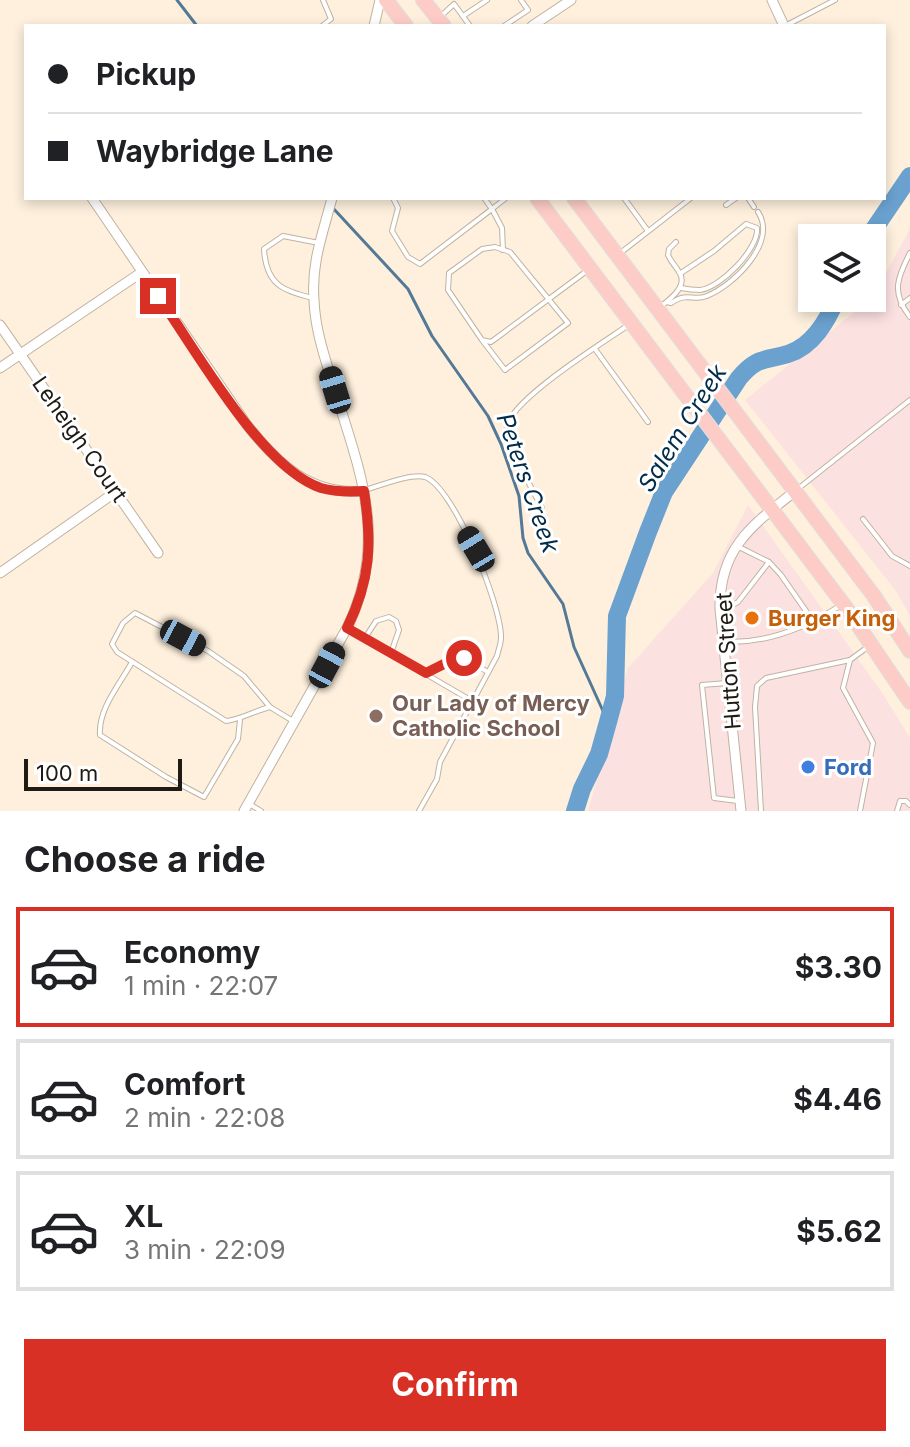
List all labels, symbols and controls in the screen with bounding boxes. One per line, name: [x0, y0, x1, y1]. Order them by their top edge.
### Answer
text: Pickup: [96, 56, 196, 92]
text: Waybridge Lane: [96, 133, 334, 169]
map controls: [798, 224, 886, 312]
button: layers: [798, 224, 886, 312]
route end: [140, 278, 176, 314]
water label: Salem Creek: [631, 358, 733, 497]
car: [317, 364, 353, 416]
street label: Leheigh Court: [27, 371, 133, 507]
water label: Peters Creek: [491, 409, 566, 557]
car: [453, 522, 499, 576]
street label: Hutton Street: [710, 592, 746, 730]
place label: Burger King: [768, 605, 895, 631]
marker: Burger King: [743, 609, 761, 627]
car: [156, 616, 210, 660]
car: [305, 638, 349, 692]
route start: [446, 640, 482, 676]
place label: Our Lady of Mercy Catholic School: [392, 690, 590, 741]
marker: Our Lady of Mercy Catholic School: [367, 707, 385, 725]
place label: Ford: [824, 754, 872, 780]
scale bar: [24, 755, 182, 791]
marker: Ford: [799, 758, 817, 776]
text: 100 m: [36, 760, 98, 786]
text: Choose a ride: [24, 837, 266, 881]
icon: car: [28, 931, 100, 1003]
text: Economy: [124, 934, 260, 970]
text: $3.30: [795, 949, 882, 985]
text: 1 min · 22:07: [124, 970, 278, 1001]
icon: car: [28, 1063, 100, 1135]
text: Comfort: [124, 1066, 245, 1102]
text: $4.46: [793, 1081, 882, 1117]
text: 2 min · 22:08: [124, 1102, 285, 1133]
icon: car: [28, 1195, 100, 1267]
text: XL: [124, 1198, 163, 1234]
text: $5.62: [796, 1213, 882, 1249]
text: 3 min · 22:09: [124, 1234, 286, 1265]
button: Confirm: [24, 1339, 886, 1431]

